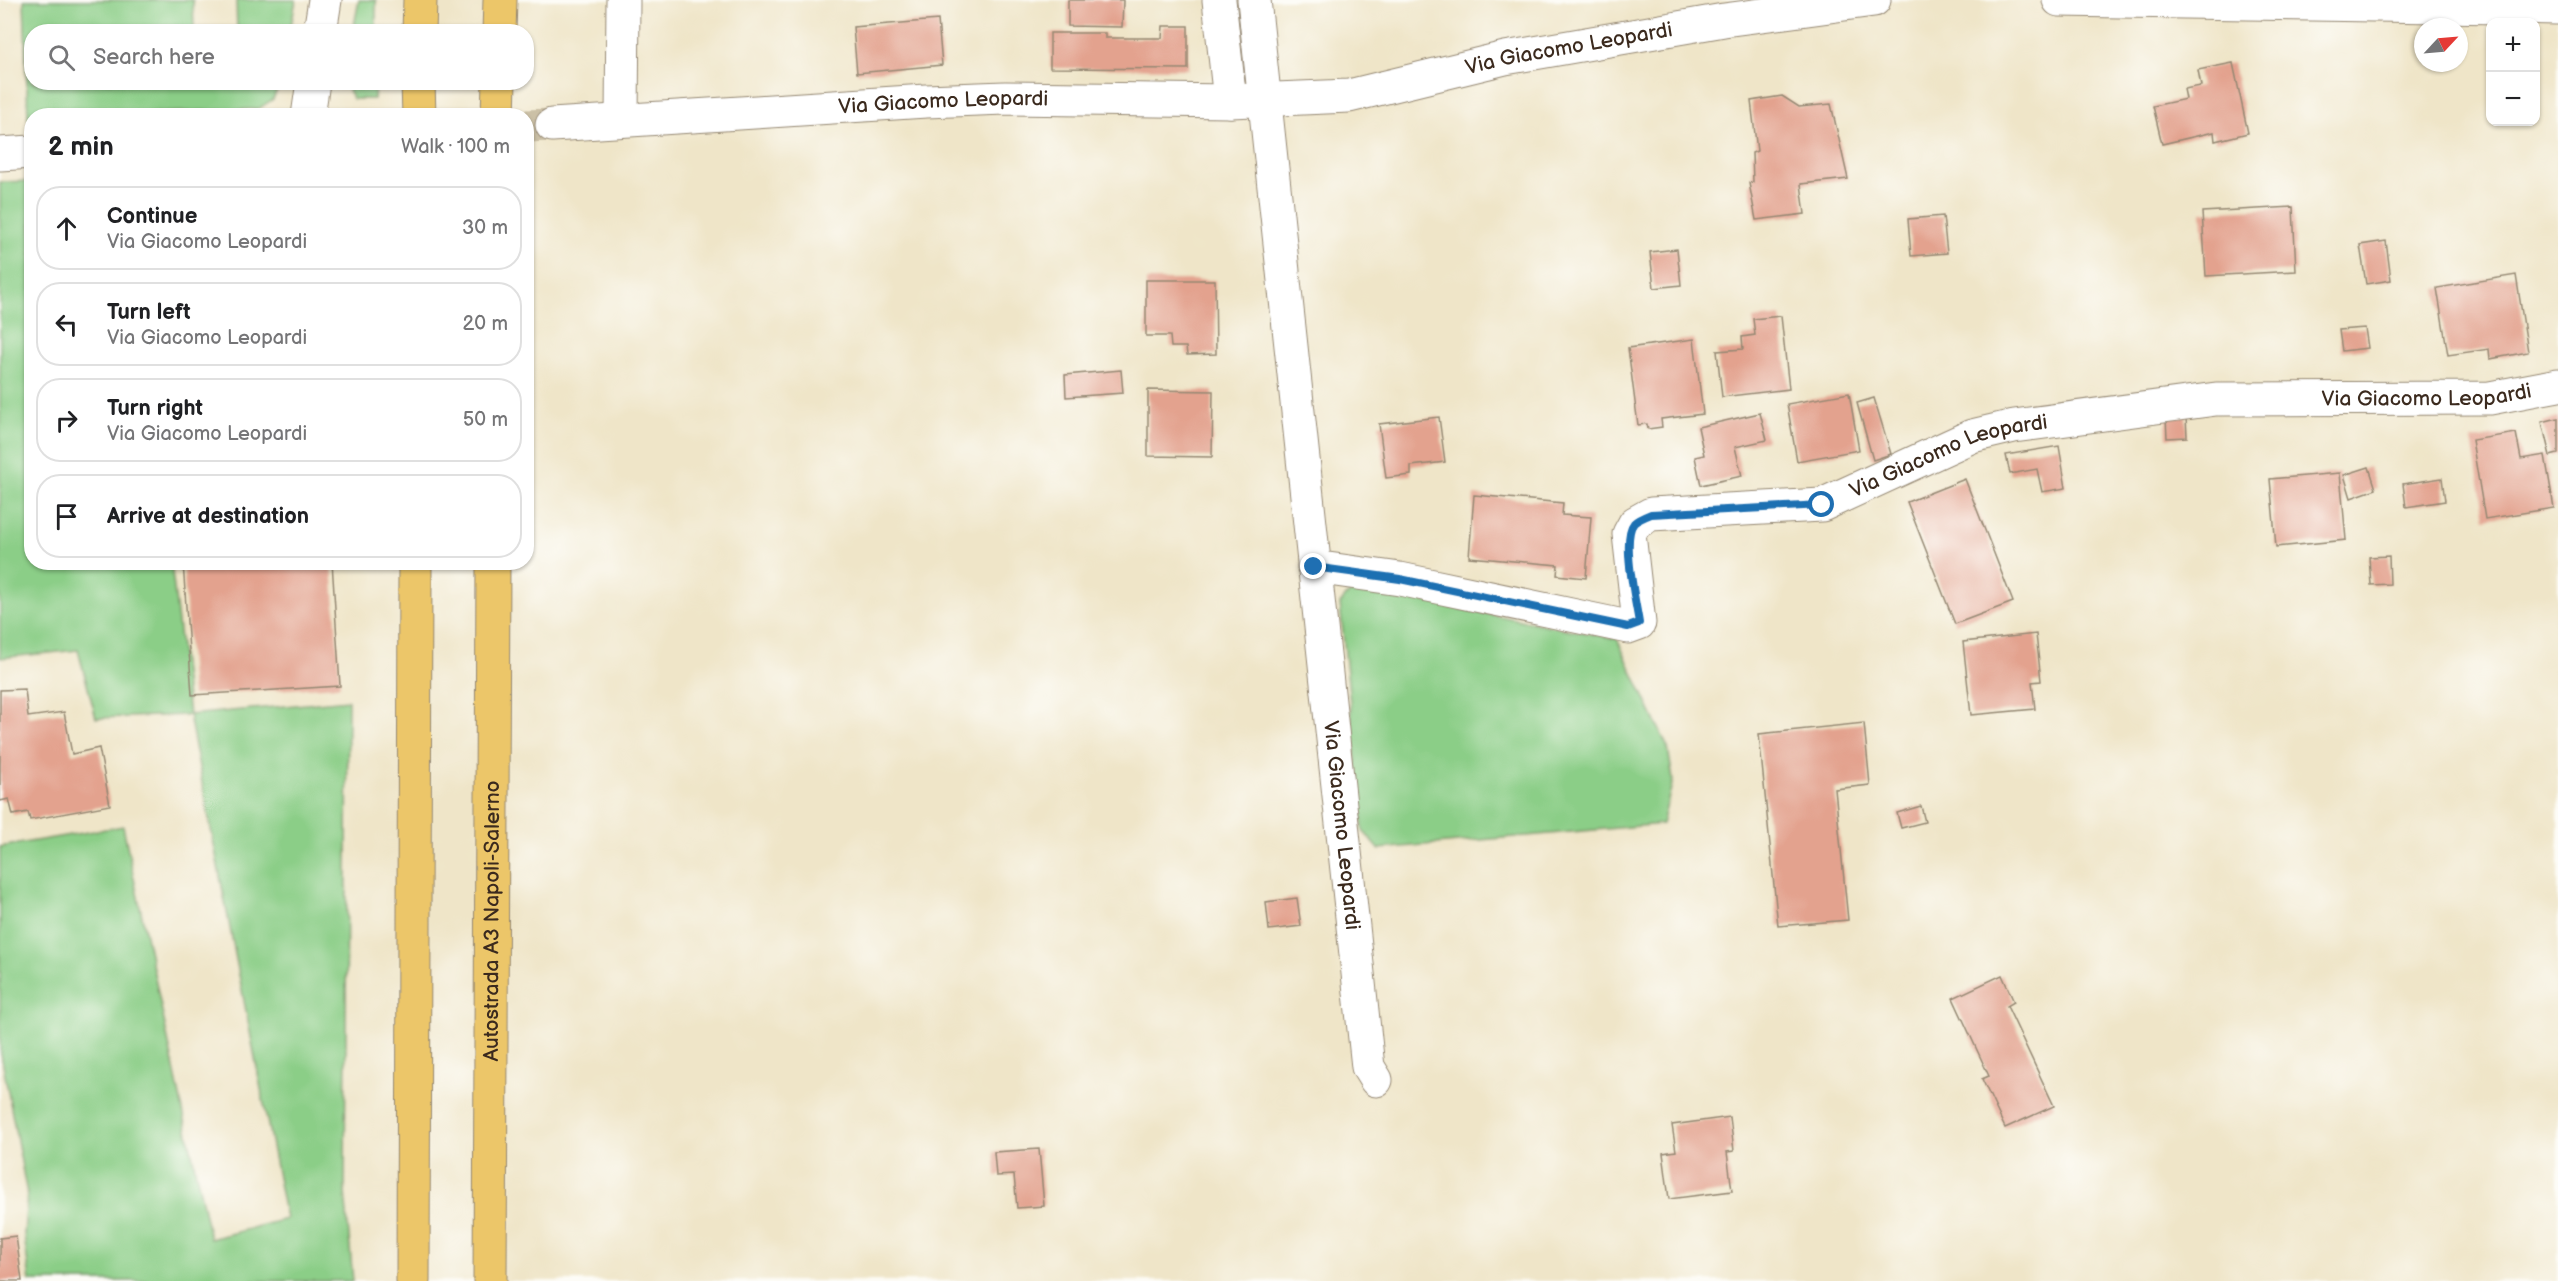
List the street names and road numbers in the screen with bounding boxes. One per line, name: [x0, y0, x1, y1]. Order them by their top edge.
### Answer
street label: Via Giacomo Leopardi: [1463, 17, 1674, 80]
street label: Via Giacomo Leopardi: [838, 85, 1048, 119]
street label: Via Giacomo Leopardi: [2322, 378, 2533, 411]
street label: Via Giacomo Leopardi: [1846, 409, 2049, 503]
street label: Via Giacomo Leopardi: [1319, 719, 1366, 931]
street label: Autostrada A3 Napoli-Salerno: [478, 780, 505, 1062]

